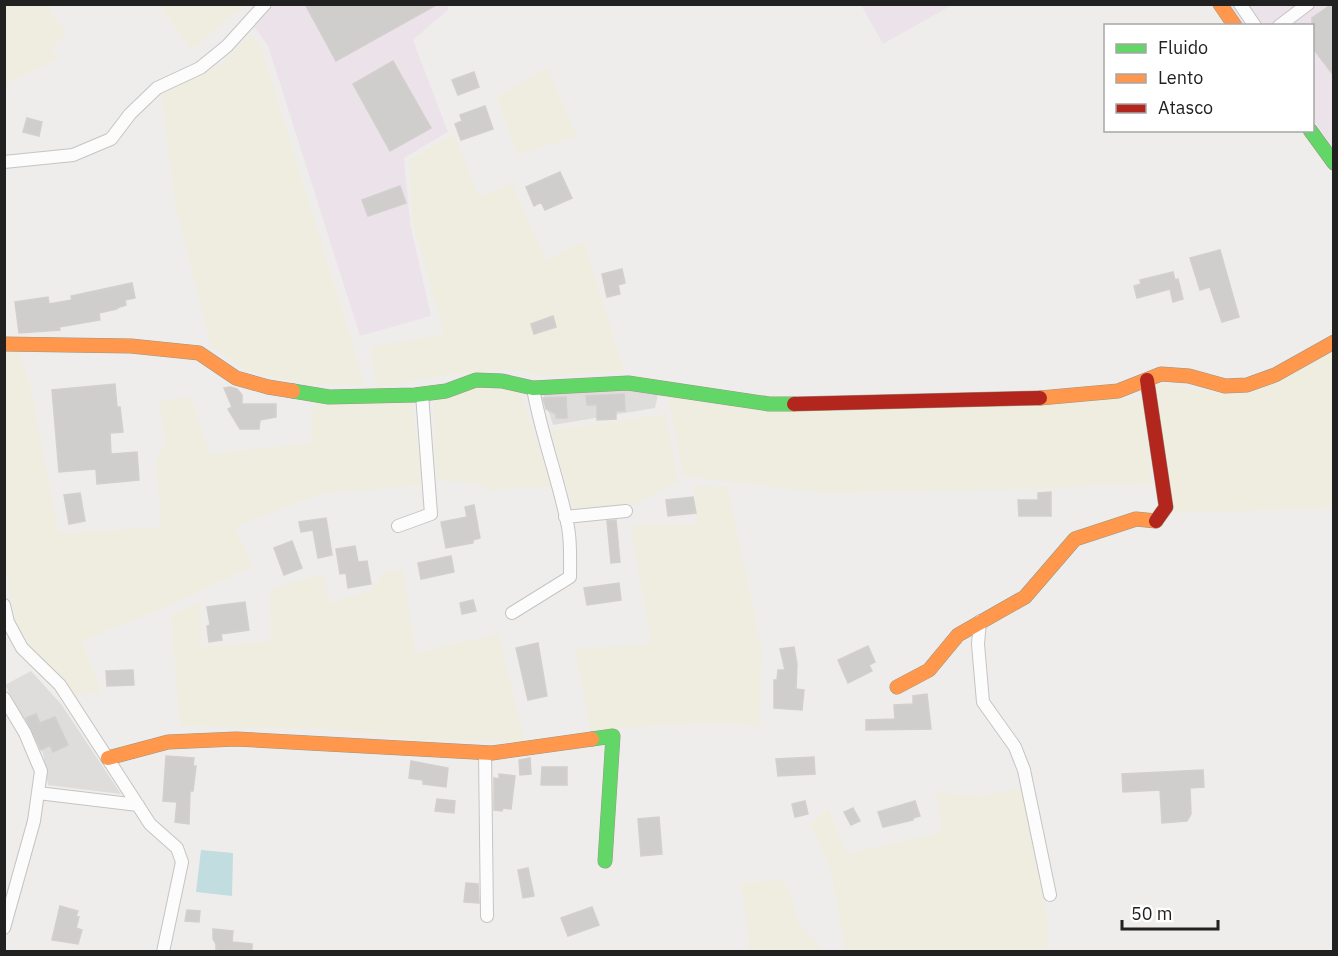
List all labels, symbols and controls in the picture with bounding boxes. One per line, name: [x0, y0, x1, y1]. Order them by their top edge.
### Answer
legend: [1104, 24, 1314, 132]
text: Fluido: [1158, 36, 1208, 59]
text: Lento: [1158, 66, 1203, 89]
text: Atasco: [1158, 96, 1213, 119]
scale bar: [1122, 893, 1218, 931]
text: 50 m: [1131, 902, 1173, 925]

